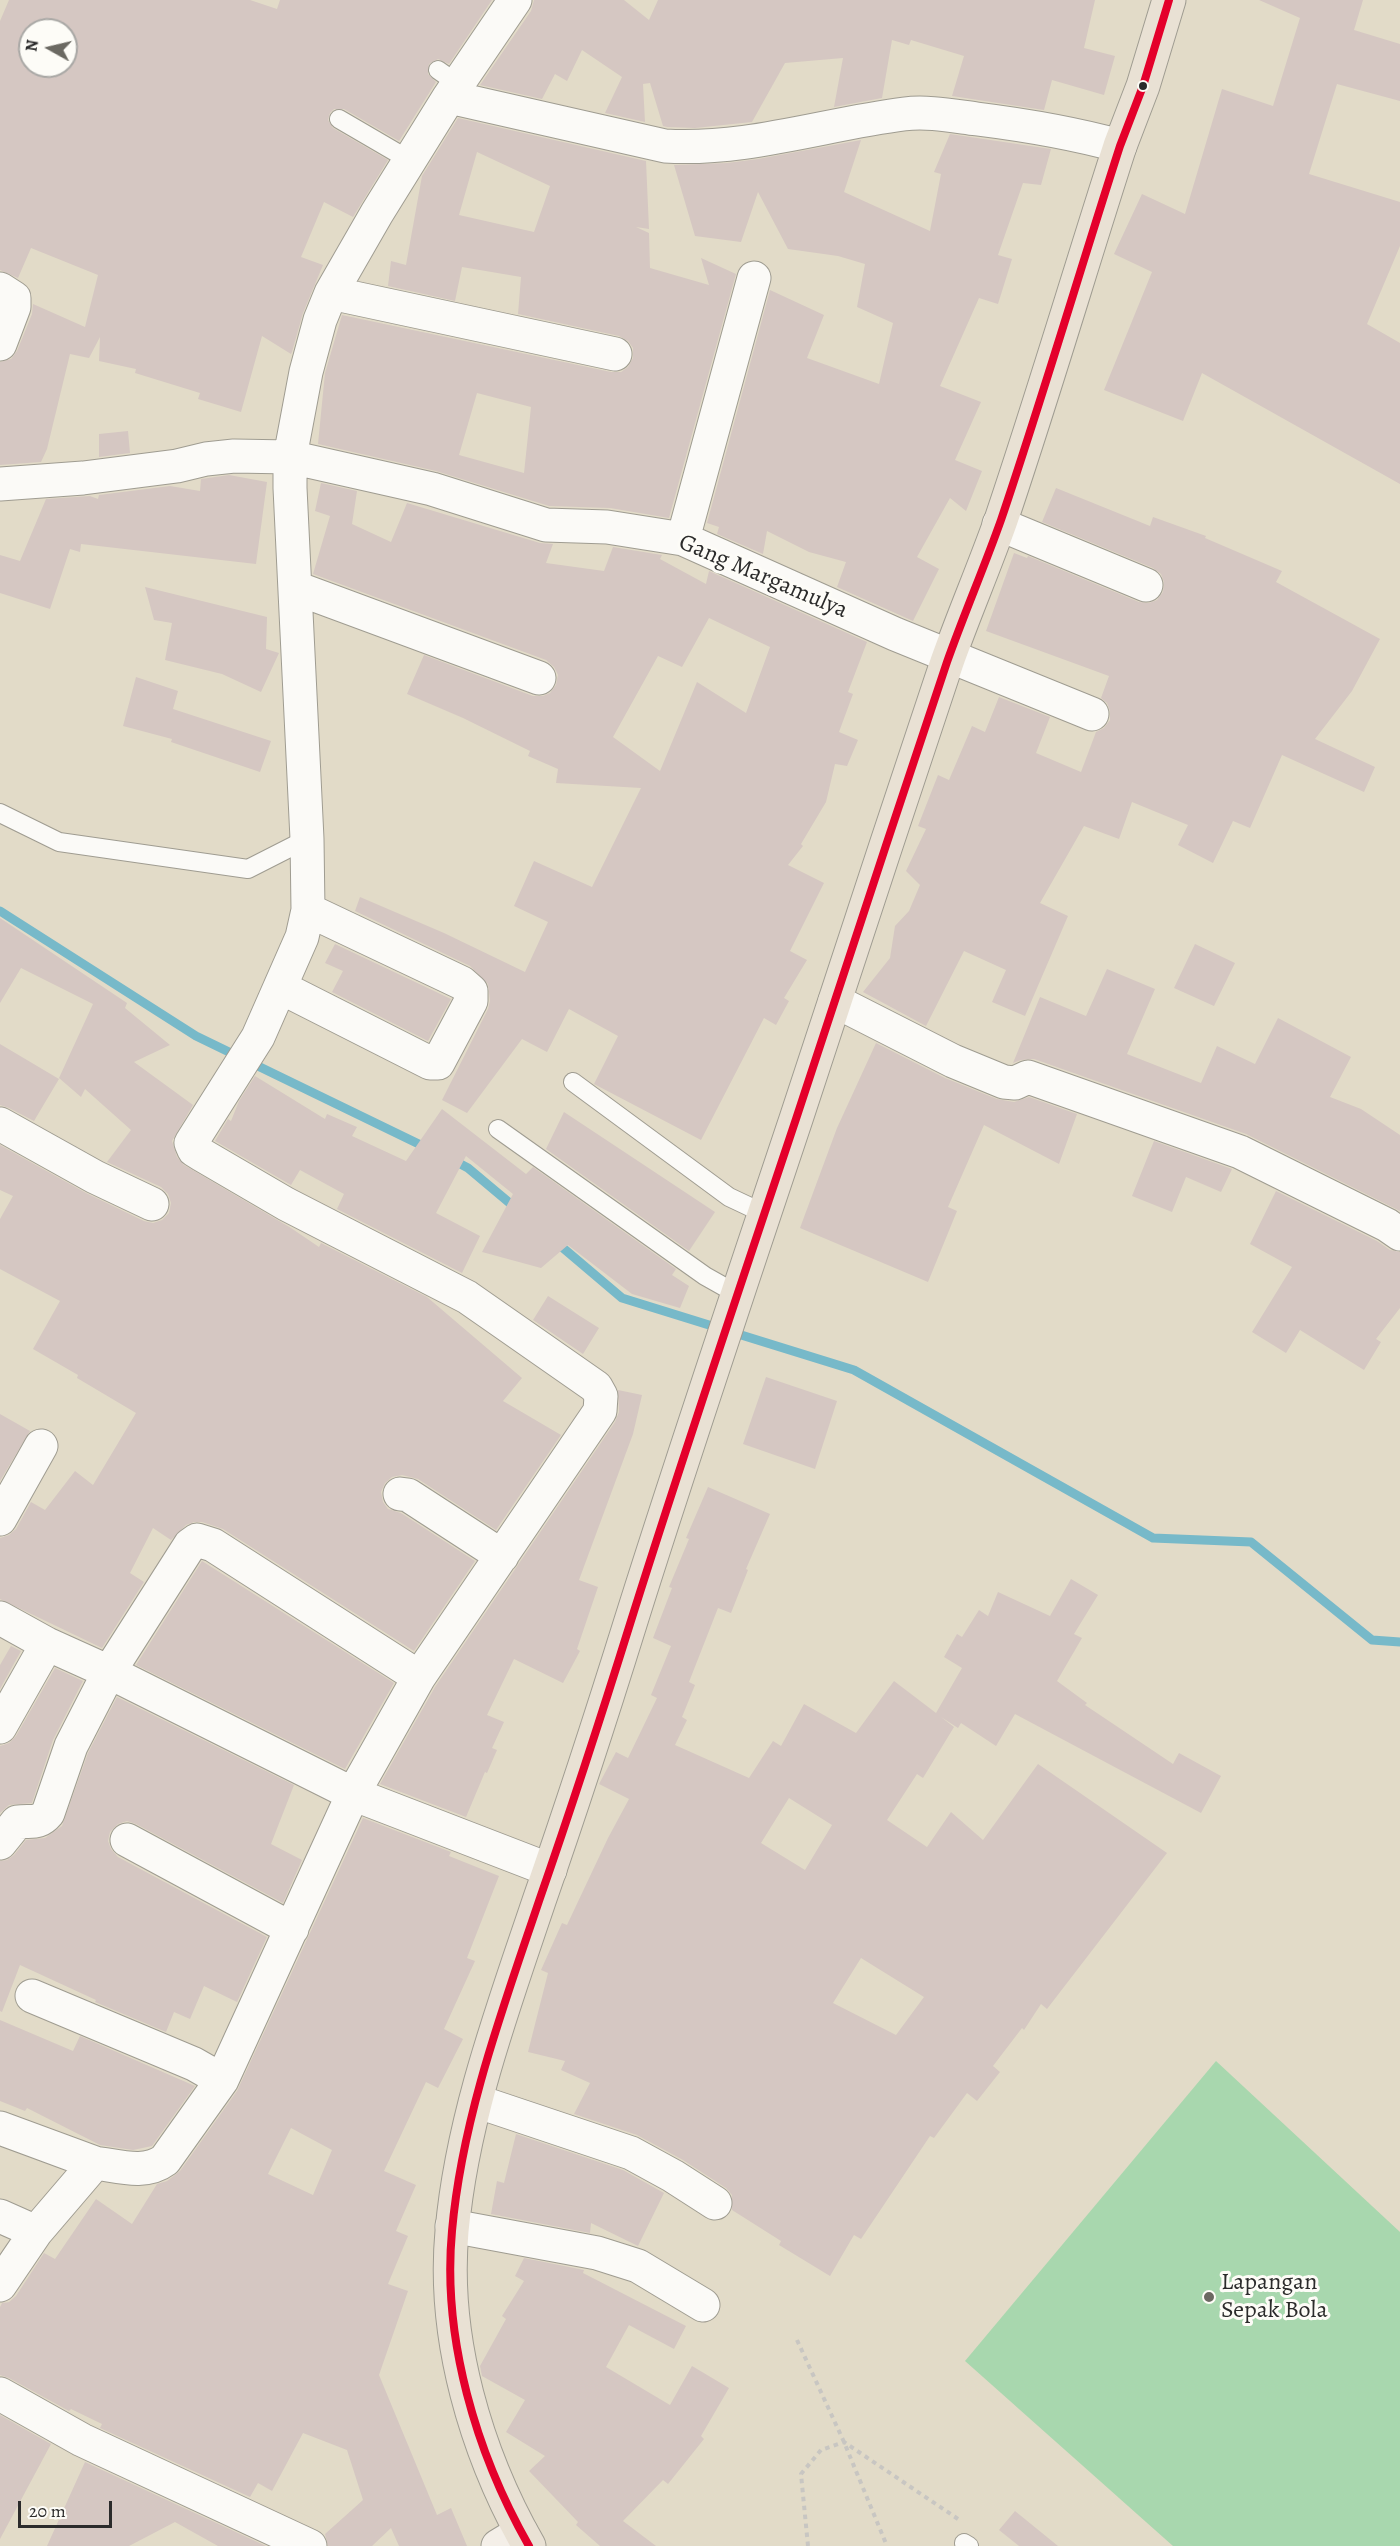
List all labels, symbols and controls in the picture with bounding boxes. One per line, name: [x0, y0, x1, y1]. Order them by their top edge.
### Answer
north arrow: [18, 18, 78, 78]
text: N: [20, 38, 44, 53]
unlabelled marker: [1137, 80, 1149, 92]
street label: Gang Margamulya: [674, 528, 852, 626]
place label: Lapangan Sepak Bola: [1221, 2269, 1328, 2325]
marker: Lapangan Sepak Bola: [1202, 2290, 1216, 2304]
scale bar: [21, 2489, 116, 2527]
text: 20 m: [29, 2499, 66, 2523]

